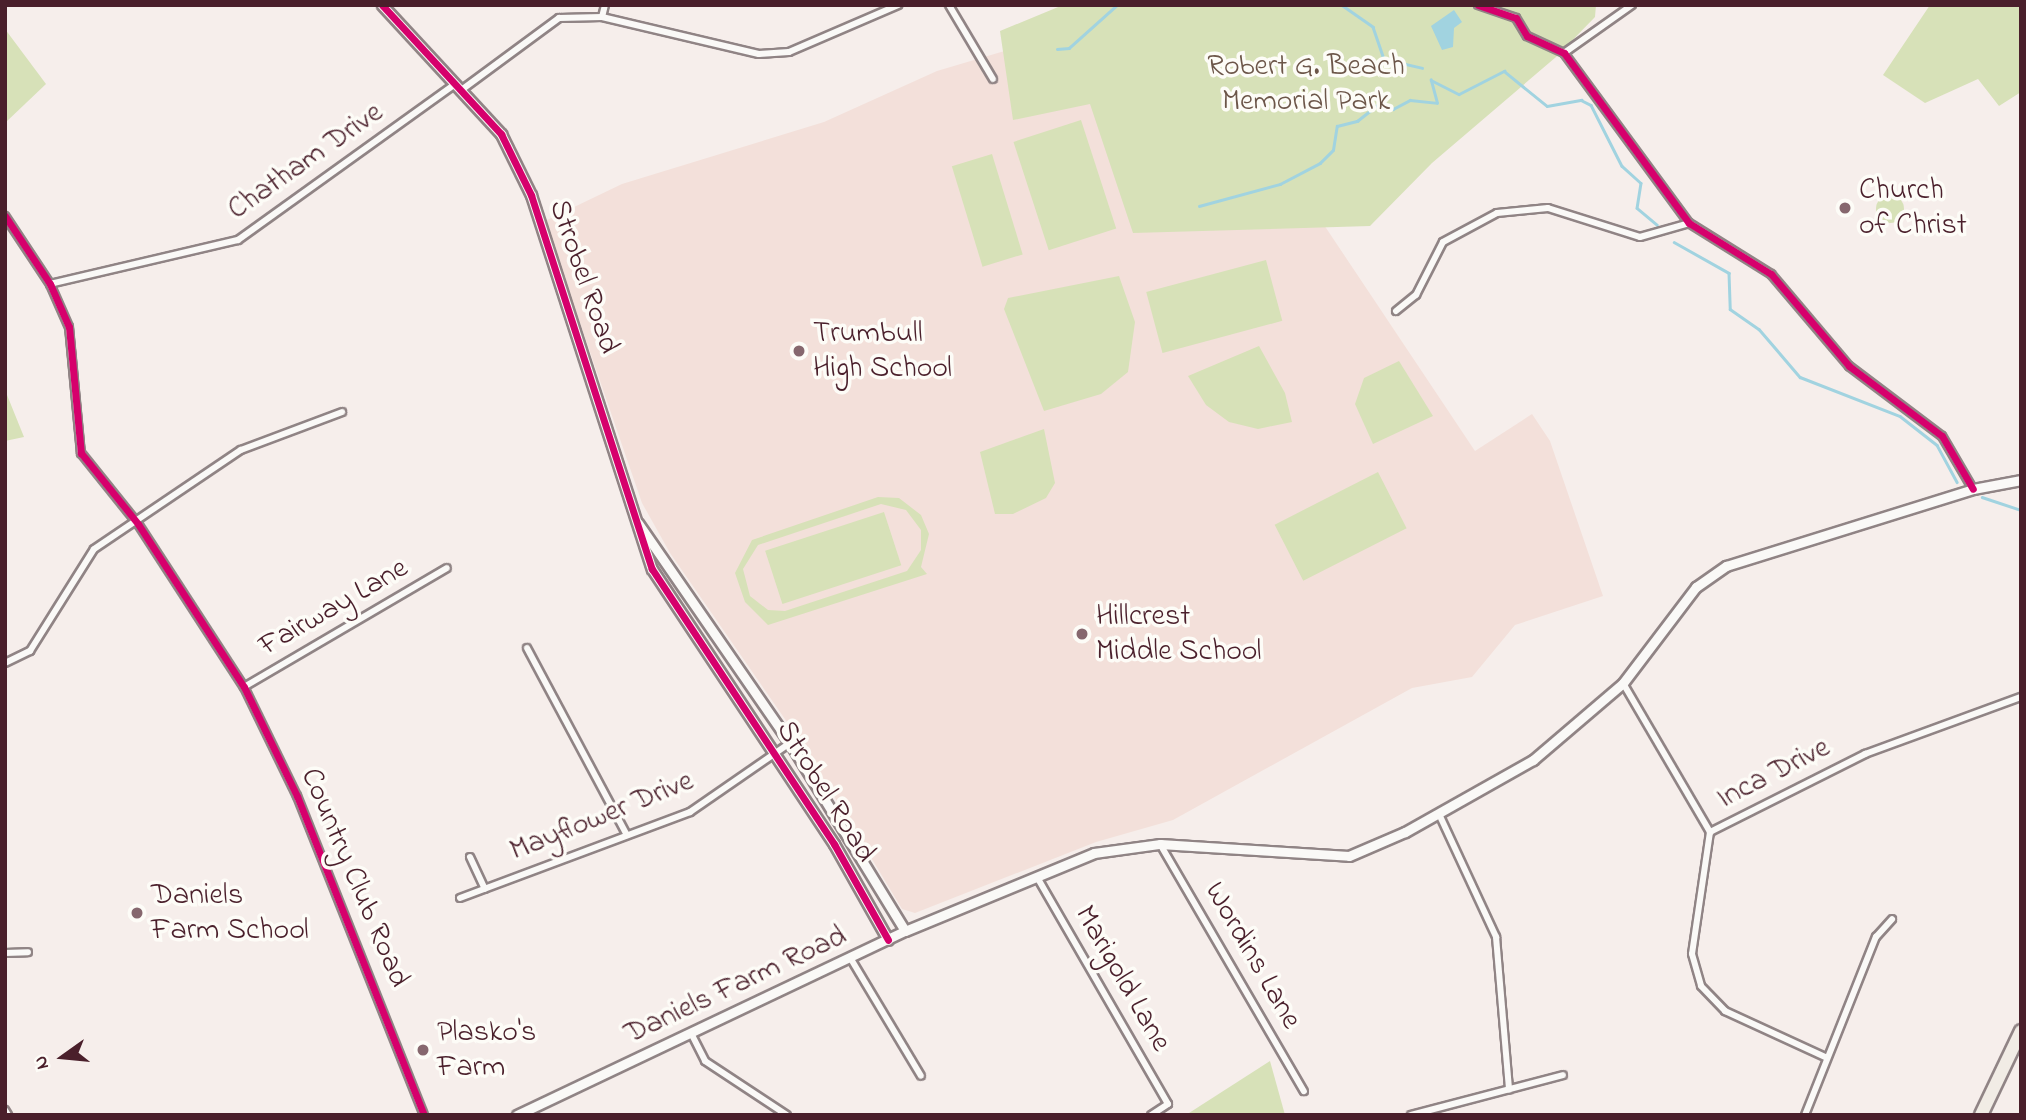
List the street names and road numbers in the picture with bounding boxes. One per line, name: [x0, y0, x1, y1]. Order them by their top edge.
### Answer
street label: Chatham Drive: [222, 95, 390, 229]
street label: Strobel Road: [540, 195, 626, 359]
street label: Fairway Lane: [253, 551, 415, 665]
street label: Strobel Road: [767, 714, 883, 870]
street label: Inca Drive: [1712, 730, 1836, 818]
street label: Country Club Road: [292, 763, 416, 993]
street label: Mayflower Drive: [505, 764, 699, 870]
street label: Wordins Lane: [1196, 876, 1308, 1036]
street label: Marigold Lane: [1066, 900, 1178, 1058]
street label: Daniels Farm Road: [619, 919, 853, 1053]

